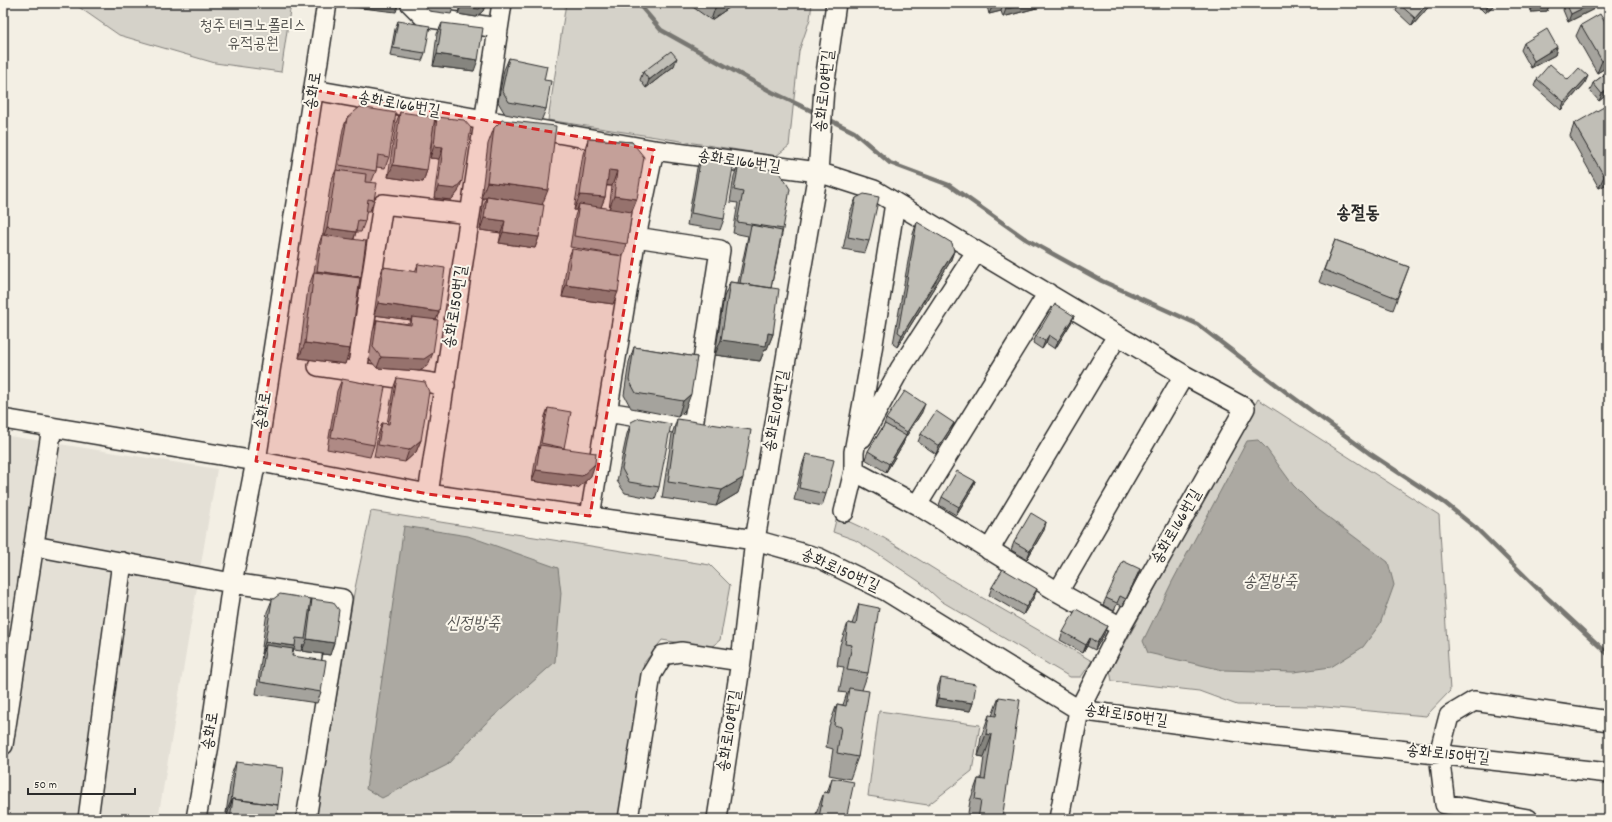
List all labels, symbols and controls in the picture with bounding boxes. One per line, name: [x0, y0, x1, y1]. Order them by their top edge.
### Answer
park label: 청주 테크노폴리스 유적공원: [200, 15, 306, 56]
street label: 송화로108번길: [809, 48, 841, 133]
street label: 송화로: [300, 70, 328, 112]
street label: 송화로166번길: [356, 86, 442, 124]
street label: 송화로166번길: [696, 145, 782, 179]
district label: 송절동: [1336, 202, 1380, 227]
street label: 송화로150번길: [438, 264, 474, 350]
street label: 송화로108번길: [758, 368, 796, 454]
street label: 송화로: [250, 390, 278, 432]
street label: 송화로166번길: [1146, 485, 1208, 569]
street label: 송화로150번길: [797, 543, 883, 599]
water label: 송절방죽: [1243, 571, 1298, 595]
water label: 신정방죽: [446, 613, 501, 637]
street label: 송화로108번길: [712, 688, 748, 774]
street label: 송화로150번길: [1083, 699, 1169, 733]
street label: 송화로: [197, 710, 225, 752]
street label: 송화로150번길: [1405, 739, 1491, 771]
scale bar: [28, 770, 135, 796]
text: 50 m: [34, 777, 57, 794]

